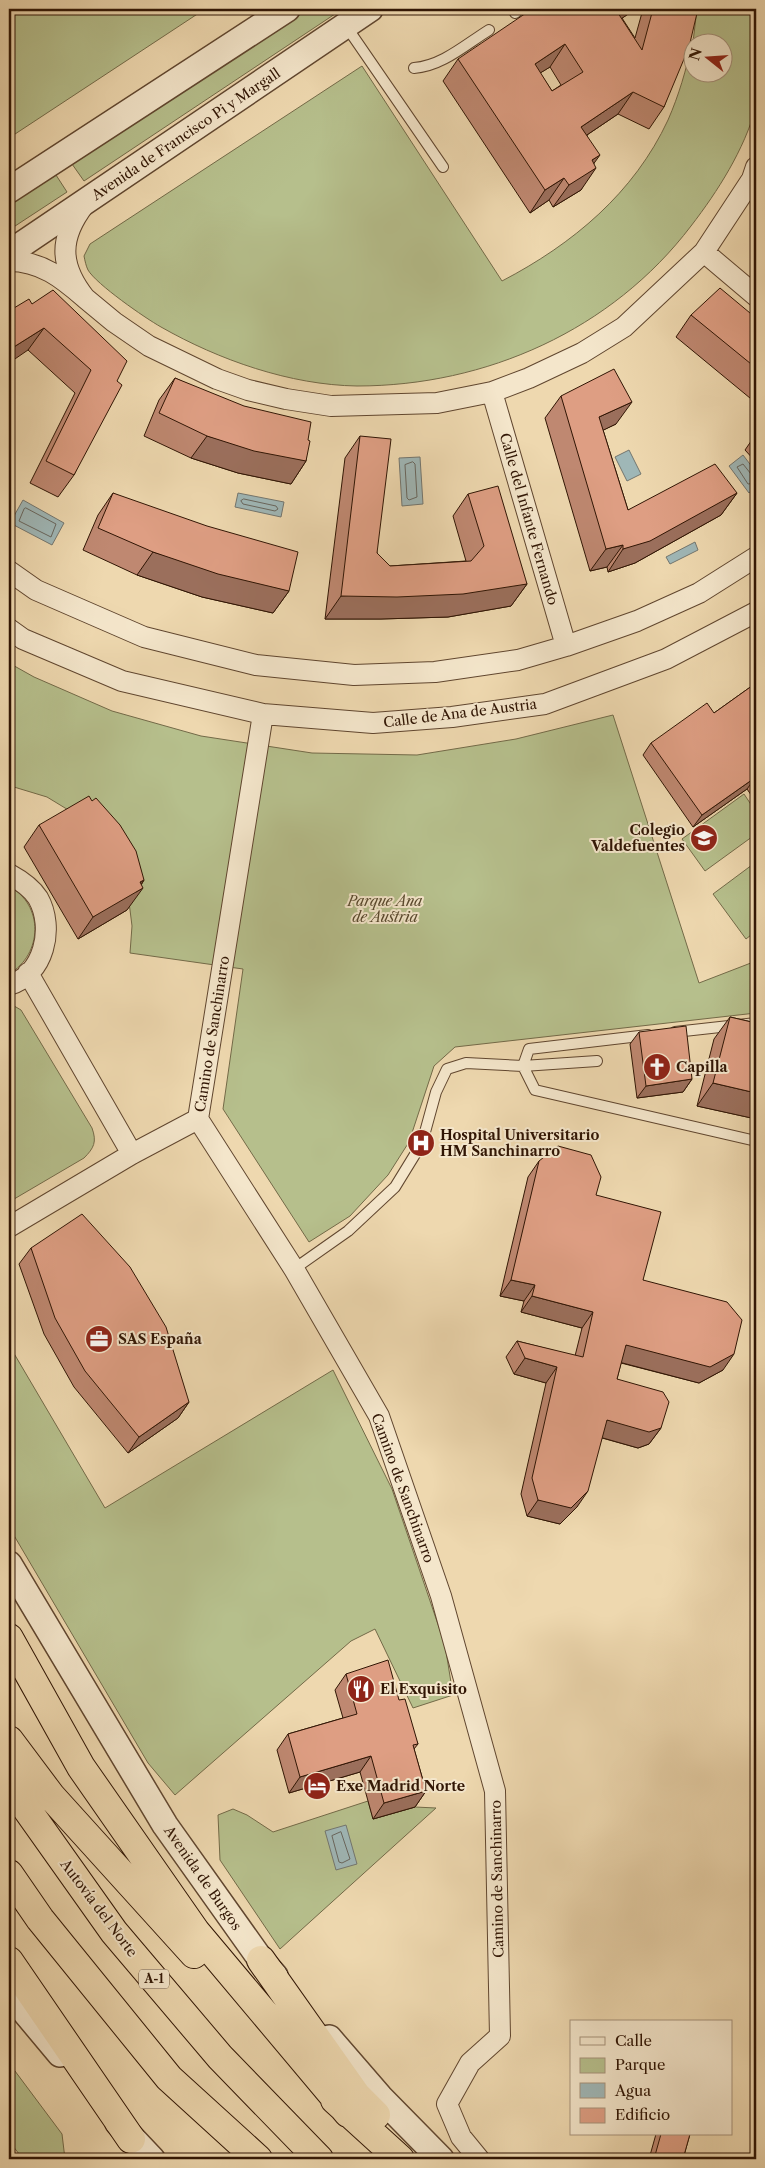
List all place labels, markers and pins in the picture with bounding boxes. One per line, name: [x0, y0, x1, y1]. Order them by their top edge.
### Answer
place label: Colegio Valdefuentes: [590, 821, 685, 855]
school or university icon: Colegio Valdefuentes: [689, 823, 719, 853]
church icon: Capilla: [642, 1052, 672, 1082]
place label: Capilla: [676, 1058, 729, 1076]
place label: Hospital Universitario HM Sanchinarro: [440, 1126, 599, 1160]
hospital icon: Hospital Universitario HM Sanchinarro: [406, 1128, 436, 1158]
office icon: SAS España: [84, 1324, 114, 1354]
place label: SAS España: [118, 1330, 203, 1348]
restaurant icon: El Exquisito: [346, 1674, 376, 1704]
place label: El Exquisito: [380, 1680, 467, 1698]
hotel icon: Exe Madrid Norte: [302, 1771, 332, 1801]
place label: Exe Madrid Norte: [336, 1777, 465, 1795]

